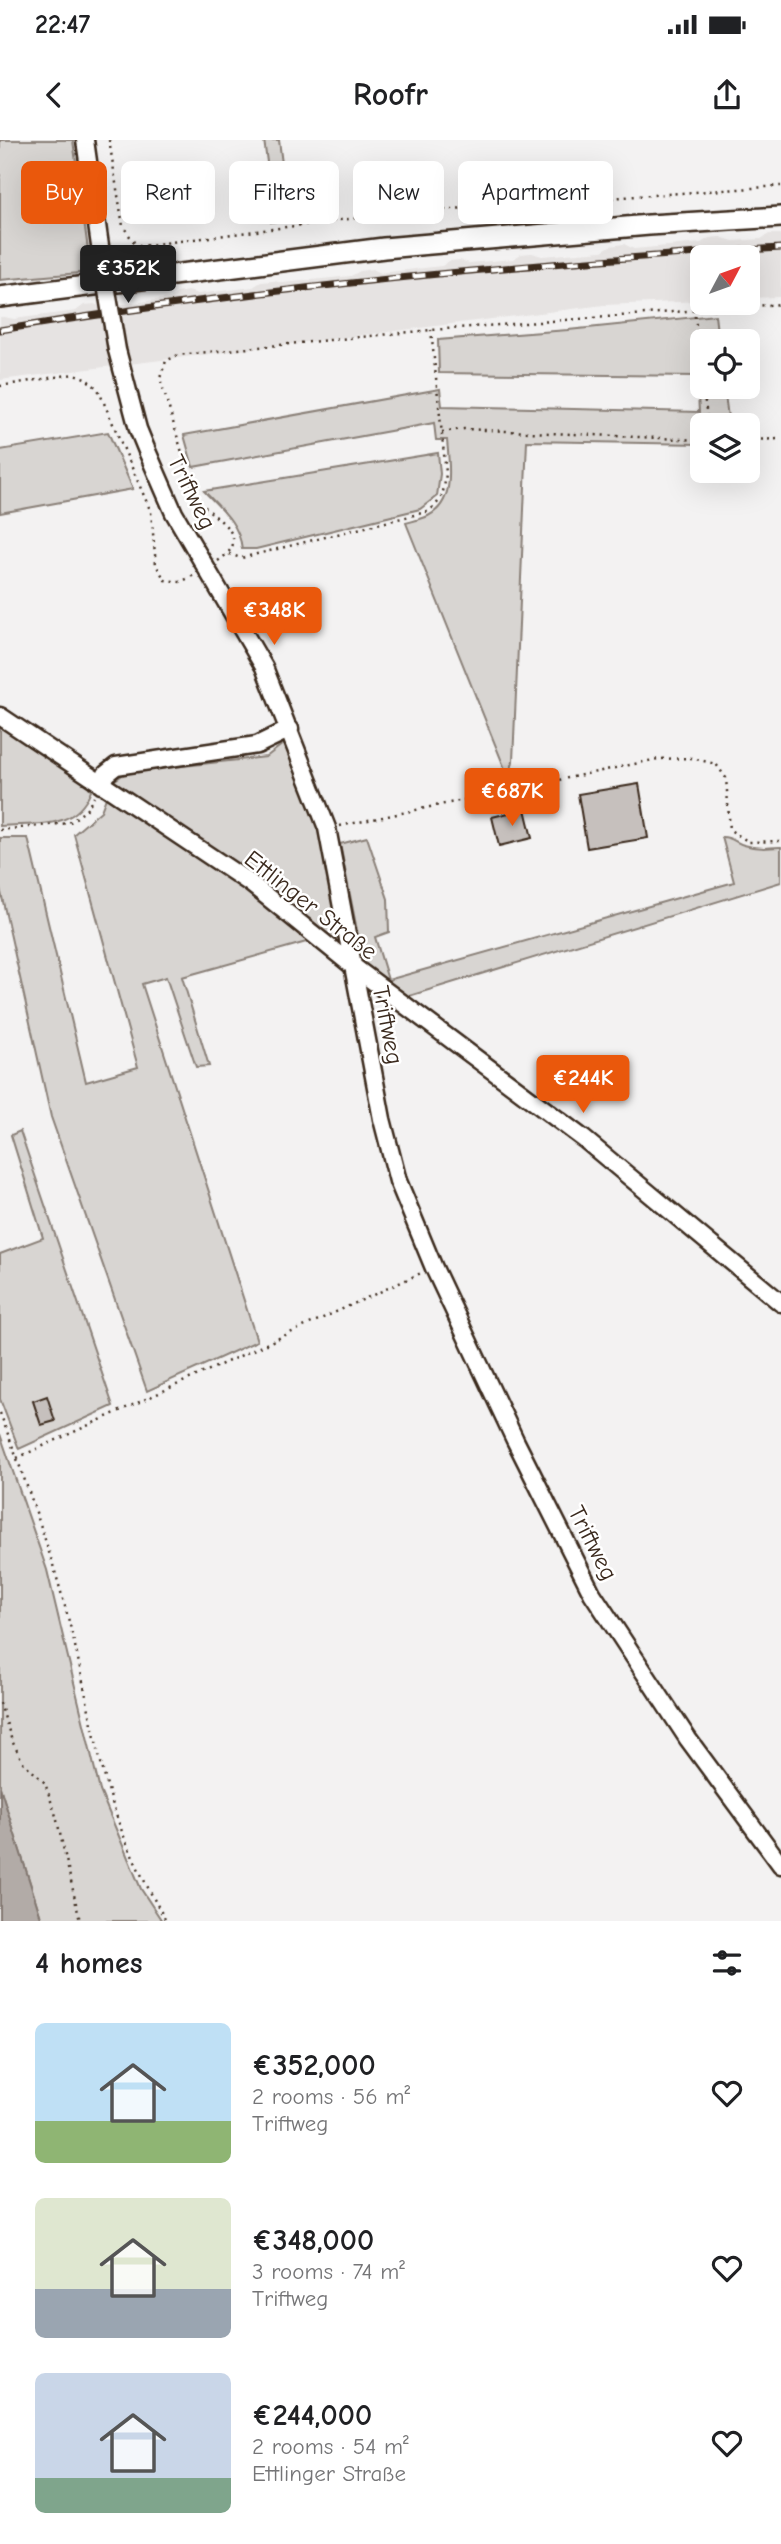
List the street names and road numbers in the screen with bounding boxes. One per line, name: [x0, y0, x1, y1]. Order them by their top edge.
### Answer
street label: Triftweg: [162, 450, 222, 534]
street label: Ettlinger Straße: [239, 845, 383, 965]
street label: Triftweg: [367, 983, 409, 1067]
street label: Triftweg: [562, 1501, 624, 1585]

